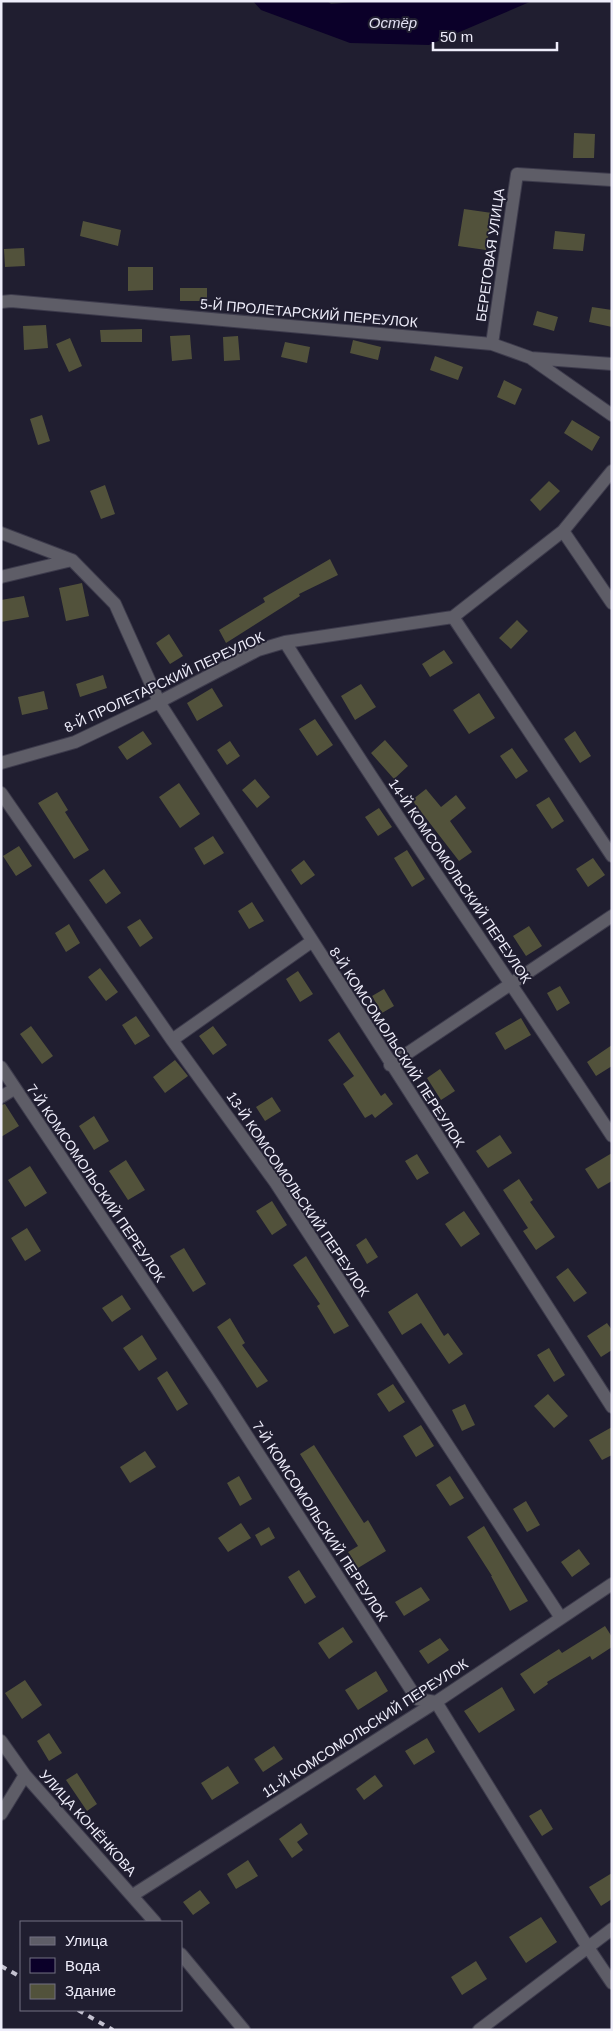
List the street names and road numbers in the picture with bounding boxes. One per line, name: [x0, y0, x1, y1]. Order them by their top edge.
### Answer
street label: БЕРЕГОВАЯ УЛИЦА: [473, 187, 507, 323]
street label: 5-Й ПРОЛЕТАРСКИЙ ПЕРЕУЛОК: [200, 295, 419, 331]
street label: 8-Й ПРОЛЕТАРСКИЙ ПЕРЕУЛОК: [61, 627, 267, 735]
street label: 14-Й КОМСОМОЛЬСКИЙ ПЕРЕУЛОК: [385, 775, 536, 987]
street label: 8-Й КОМСОМОЛЬСКИЙ ПЕРЕУЛОК: [326, 944, 469, 1151]
street label: 7-Й КОМСОМОЛЬСКИЙ ПЕРЕУЛОК: [24, 1081, 170, 1286]
street label: 13-Й КОМСОМОЛЬСКИЙ ПЕРЕУЛОК: [223, 1088, 374, 1300]
street label: 7-Й КОМСОМОЛЬСКИЙ ПЕРЕУЛОК: [249, 1418, 392, 1625]
street label: 11-Й КОМСОМОЛЬСКИЙ ПЕРЕУЛОК: [259, 1654, 471, 1801]
street label: УЛИЦА КОНЁНКОВА: [36, 1767, 140, 1880]

